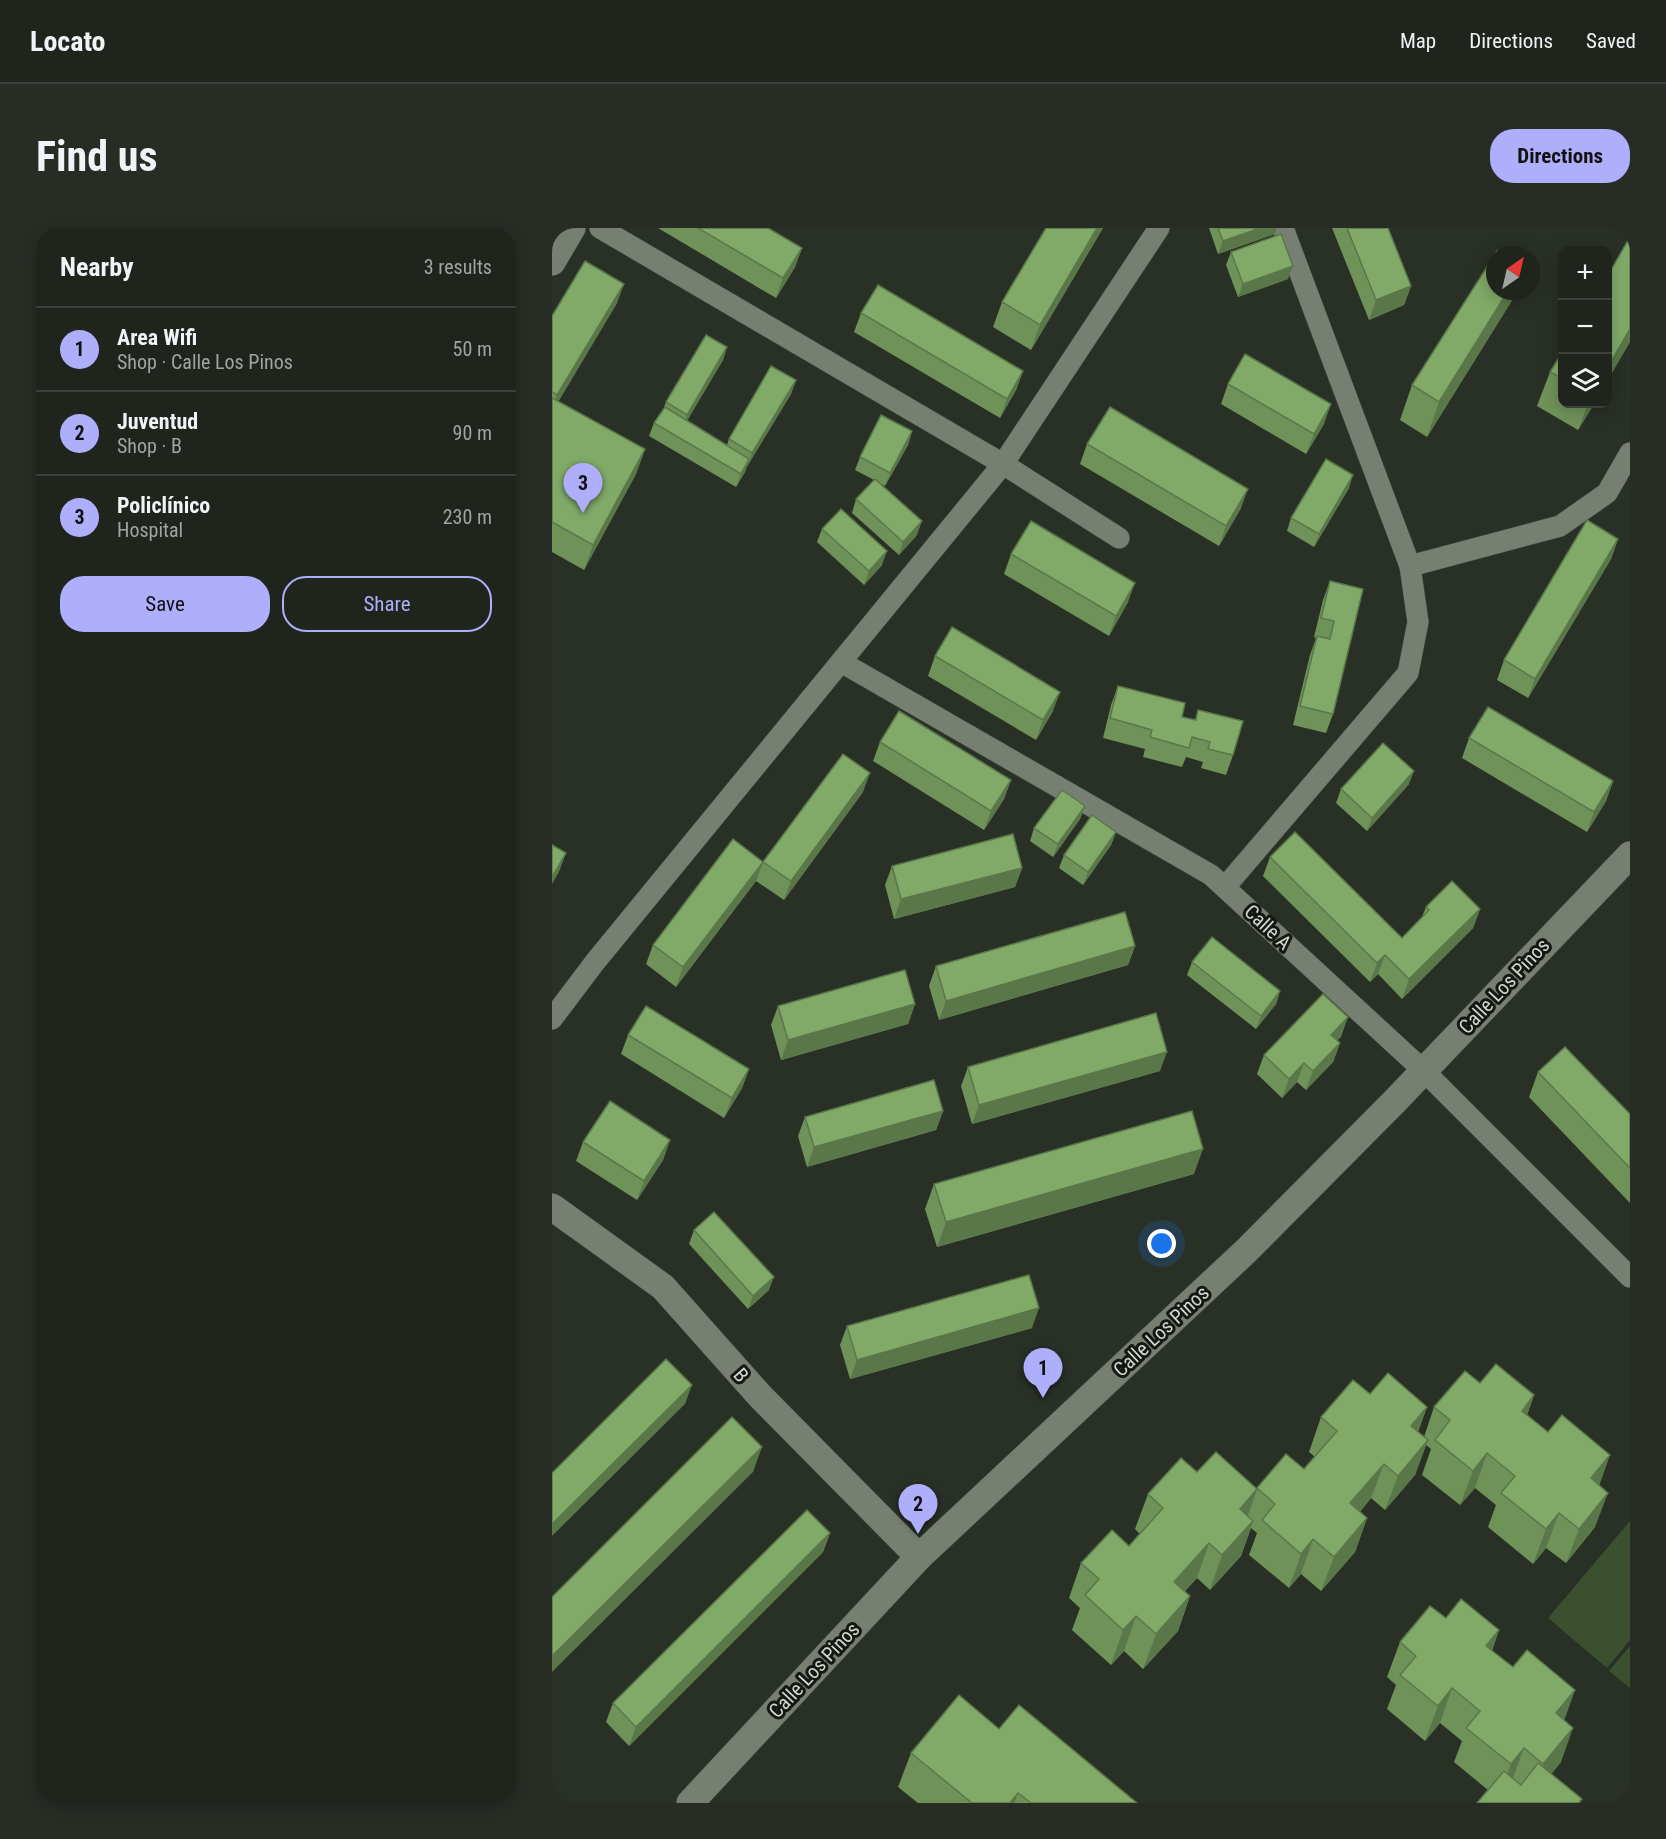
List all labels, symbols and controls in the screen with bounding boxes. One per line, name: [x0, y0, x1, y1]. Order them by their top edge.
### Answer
text: Locato: [30, 25, 106, 58]
text: Map: [1400, 29, 1436, 53]
text: Directions: [1469, 29, 1553, 53]
text: Saved: [1586, 29, 1636, 53]
button: Directions: [1490, 129, 1630, 183]
text: Find us: [36, 132, 157, 181]
north arrow: [1486, 246, 1540, 300]
map controls: [1558, 246, 1612, 408]
button: +: [1558, 246, 1612, 300]
text: Nearby: [60, 252, 134, 282]
text: 3 results: [424, 255, 492, 279]
button: −: [1558, 300, 1612, 354]
text: Area Wifi: [117, 325, 197, 350]
text: 1: [74, 337, 85, 361]
text: 50 m: [453, 337, 492, 361]
text: Shop · Calle Los Pinos: [117, 350, 293, 374]
button: layers: [1558, 354, 1612, 408]
text: Juventud: [117, 409, 198, 434]
text: 2: [74, 421, 85, 445]
text: 90 m: [453, 421, 492, 445]
text: Shop · B: [117, 434, 182, 458]
pin: 3: [564, 464, 603, 513]
text: Policlínico: [117, 493, 210, 518]
text: 3: [74, 505, 85, 529]
text: 230 m: [443, 505, 492, 529]
text: Hospital: [117, 518, 183, 542]
button: Save: [60, 576, 270, 632]
button: Share: [282, 576, 492, 632]
street label: Calle A: [1239, 899, 1297, 955]
street label: Calle Los Pinos: [1454, 933, 1554, 1039]
your location: [1147, 1229, 1176, 1258]
street label: Calle Los Pinos: [1108, 1281, 1214, 1381]
pin: 1: [1024, 1348, 1062, 1398]
street label: B: [728, 1363, 754, 1387]
pin: 2: [898, 1484, 938, 1534]
street label: Calle Los Pinos: [764, 1617, 864, 1723]

